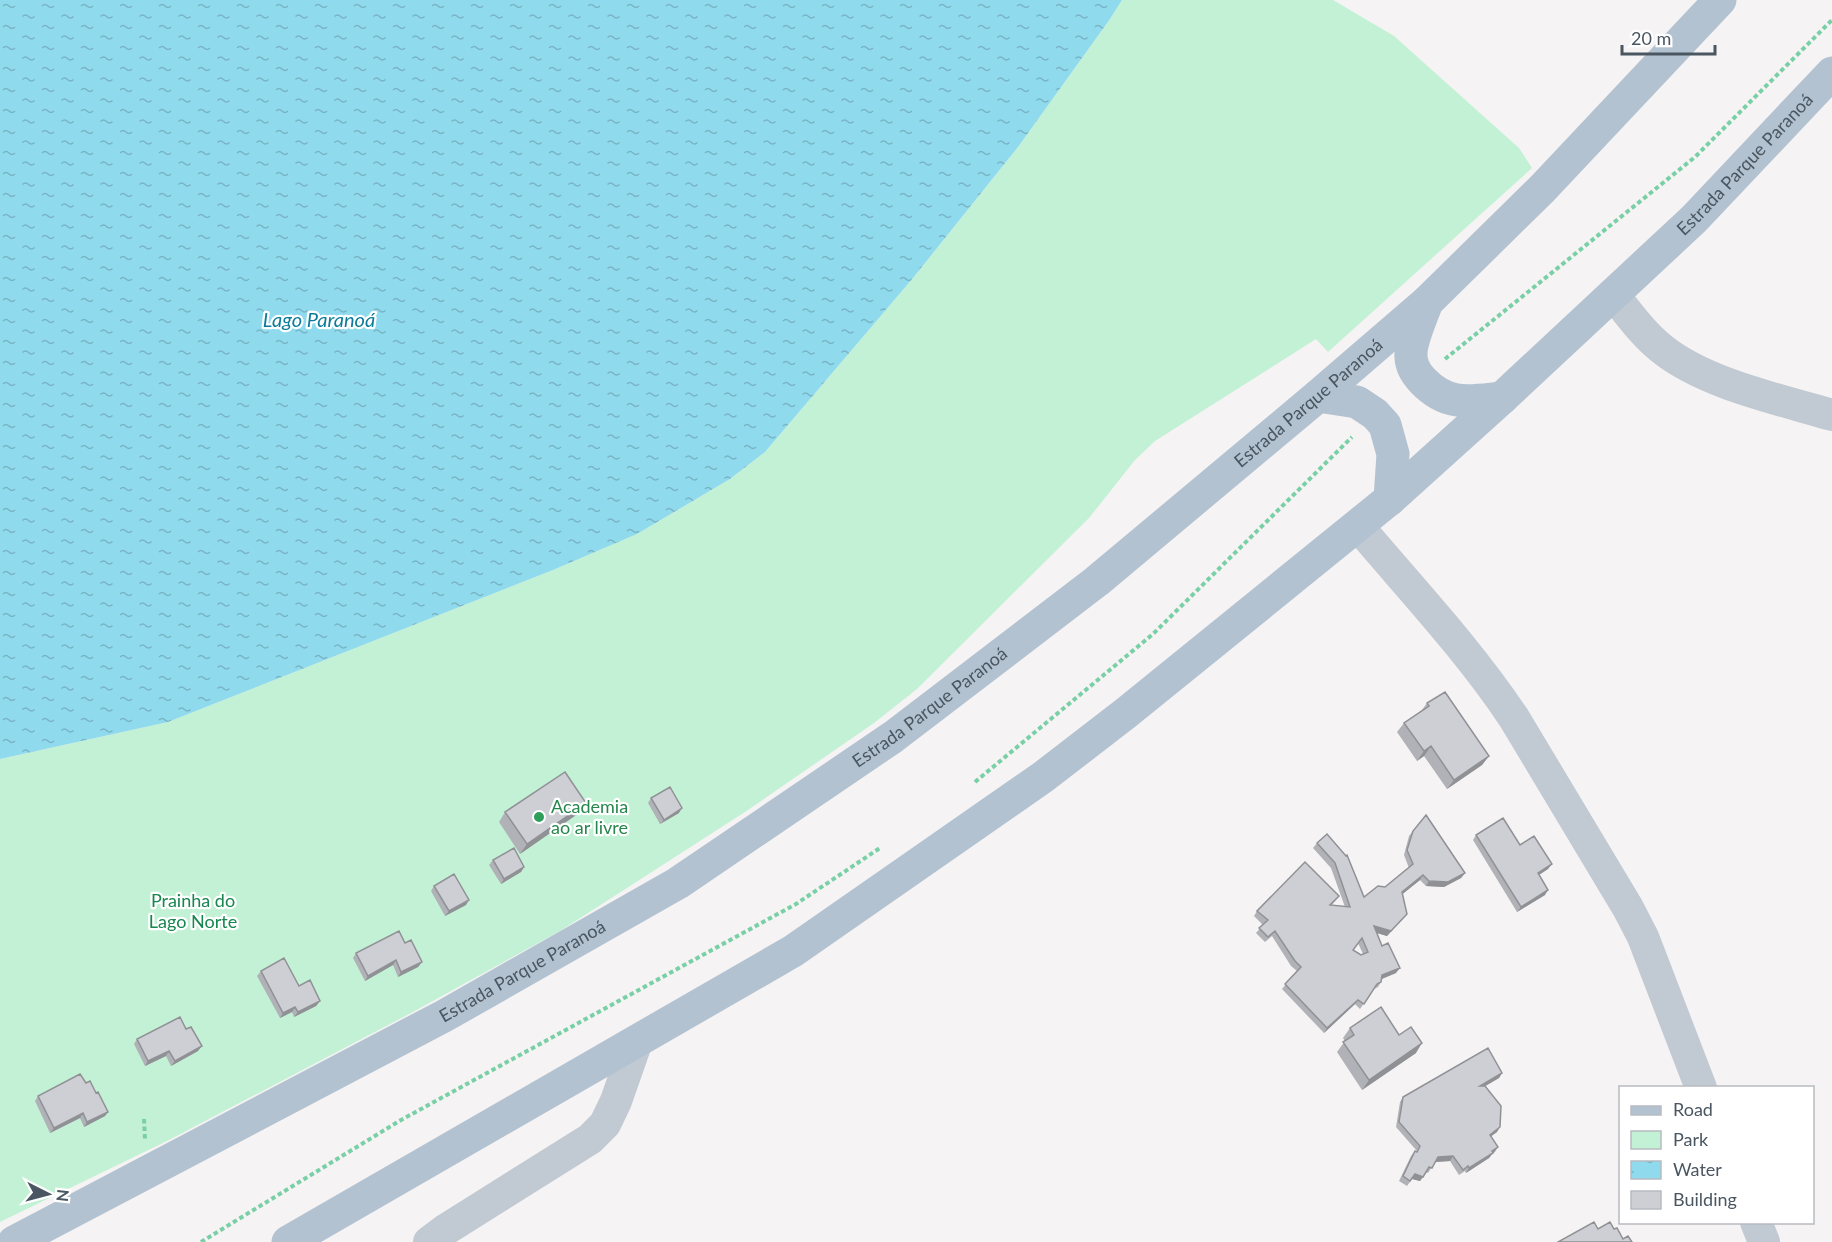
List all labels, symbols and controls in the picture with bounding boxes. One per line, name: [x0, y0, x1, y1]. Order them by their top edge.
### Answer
scale bar: [1622, 18, 1715, 56]
text: 20 m: [1631, 27, 1671, 49]
street label: Estrada Parque Paranoá: [1672, 88, 1817, 239]
water label: Lago Paranoá: [263, 307, 376, 331]
street label: Estrada Parque Paranoá: [1229, 333, 1387, 471]
street label: Estrada Parque Paranoá: [848, 642, 1011, 771]
place label: Academia ao ar livre: [551, 795, 628, 838]
marker: Academia ao ar livre: [532, 810, 546, 824]
park label: Prainha do Lago Norte: [149, 889, 237, 932]
street label: Estrada Parque Paranoá: [435, 915, 609, 1026]
legend: [1619, 1086, 1814, 1224]
text: Road: [1673, 1098, 1713, 1120]
text: Park: [1673, 1128, 1709, 1150]
text: Water: [1673, 1158, 1722, 1180]
north arrow: [18, 1164, 78, 1224]
text: N: [53, 1188, 74, 1203]
text: Building: [1673, 1188, 1737, 1210]

